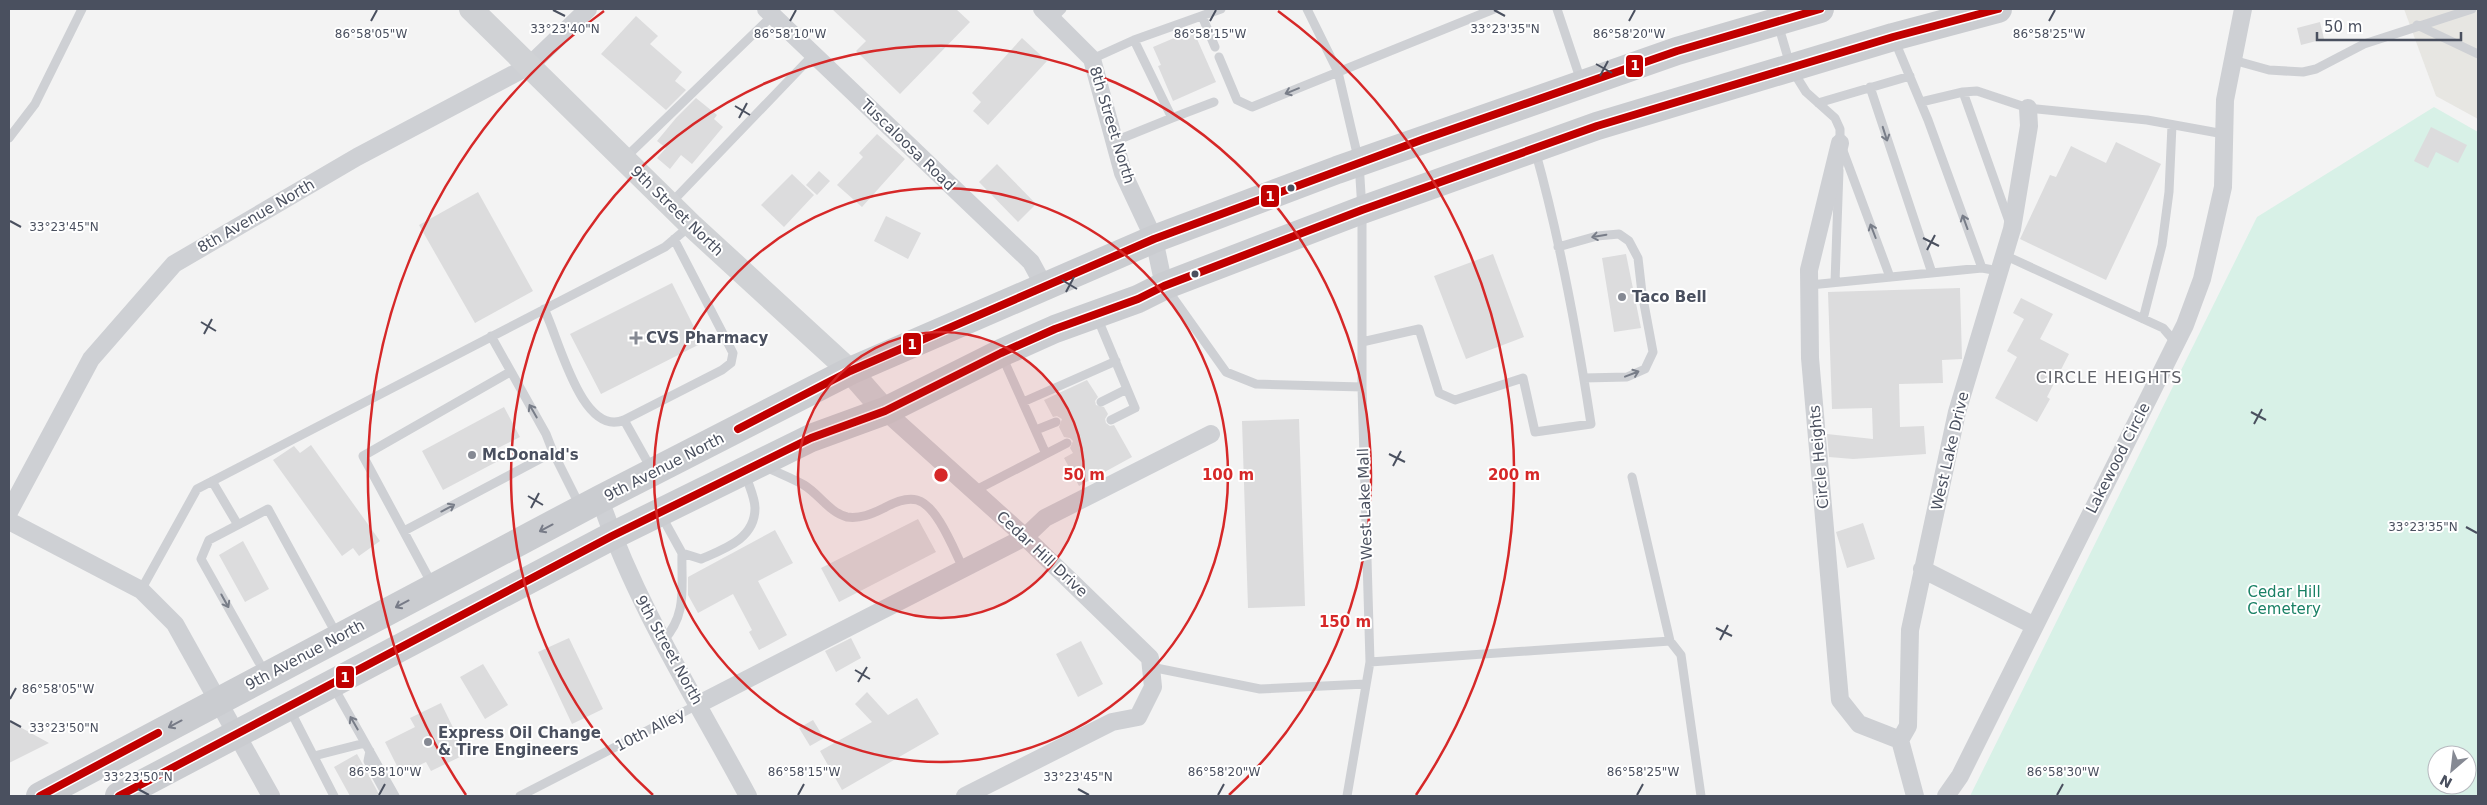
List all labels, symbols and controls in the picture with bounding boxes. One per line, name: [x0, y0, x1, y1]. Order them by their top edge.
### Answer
scale bar: [2317, 10, 2461, 42]
text: 50 m: [2324, 18, 2362, 36]
text: 33°23'40"N: [530, 22, 600, 36]
text: 33°23'35"N: [1470, 22, 1540, 36]
text: 86°58'05"W: [335, 27, 407, 41]
text: 86°58'10"W: [754, 27, 826, 41]
text: 86°58'15"W: [1174, 27, 1246, 41]
text: 86°58'20"W: [1593, 27, 1665, 41]
text: 86°58'25"W: [2013, 27, 2085, 41]
line badge: 1: [1625, 54, 1644, 78]
text: 1: [1630, 57, 1640, 73]
street label: 8th Street North: [1086, 64, 1138, 186]
one-way arrow: [1285, 86, 1300, 96]
street label: Tuscaloosa Road: [857, 95, 959, 194]
one-way arrow: [1881, 125, 1890, 141]
street label: 9th Street North: [627, 162, 727, 260]
street label: 8th Avenue North: [194, 175, 318, 257]
unlabelled marker: [1286, 183, 1296, 193]
line badge: 1: [1260, 184, 1280, 208]
text: 1: [1265, 188, 1275, 204]
one-way arrow: [1960, 215, 1969, 231]
text: 33°23'45"N: [29, 220, 99, 234]
one-way arrow: [1868, 224, 1877, 239]
one-way arrow: [1592, 232, 1608, 242]
unlabelled marker: [1190, 269, 1200, 279]
place label: Taco Bell: [1632, 288, 1707, 306]
marker: Taco Bell: [1616, 291, 1628, 303]
place label: CVS Pharmacy: [646, 329, 768, 347]
marker: CVS Pharmacy: [630, 332, 642, 344]
line badge: 1: [902, 332, 922, 356]
text: 1: [907, 336, 917, 352]
district label: CIRCLE HEIGHTS: [2036, 368, 2182, 387]
one-way arrow: [1624, 369, 1639, 378]
street label: West Lake Drive: [1928, 390, 1972, 512]
street label: Lakewood Circle: [2082, 400, 2154, 516]
street label: Circle Heights: [1805, 404, 1833, 510]
one-way arrow: [528, 405, 538, 419]
street label: 9th Avenue North: [601, 429, 727, 505]
place label: McDonald's: [482, 446, 579, 464]
street label: West Lake Mall: [1354, 448, 1376, 560]
marker: McDonald's: [466, 449, 478, 461]
centre of rings: [932, 466, 950, 484]
text: 50 m: [1063, 466, 1105, 484]
text: 100 m: [1202, 466, 1254, 484]
text: 200 m: [1488, 466, 1540, 484]
one-way arrow: [440, 503, 455, 513]
street label: Cedar Hill Drive: [993, 507, 1091, 601]
text: 33°23'35"N: [2388, 520, 2458, 534]
one-way arrow: [539, 524, 554, 533]
park label: Cedar Hill Cemetery: [2247, 583, 2321, 618]
street label: 9th Street North: [632, 592, 706, 708]
one-way arrow: [221, 593, 230, 608]
one-way arrow: [395, 600, 410, 609]
text: 150 m: [1319, 613, 1371, 631]
street label: 9th Avenue North: [242, 616, 368, 694]
line badge: 1: [335, 665, 355, 689]
text: 1: [340, 669, 350, 685]
text: 86°58'05"W: [22, 682, 94, 696]
street label: 10th Alley: [612, 705, 688, 755]
one-way arrow: [349, 716, 359, 731]
one-way arrow: [168, 720, 183, 729]
text: 33°23'50"N: [29, 721, 99, 735]
place label: Express Oil Change & Tire Engineers: [438, 724, 601, 759]
marker: Express Oil Change & Tire Engineers: [422, 736, 434, 748]
north arrow: [2427, 745, 2477, 795]
text: 86°58'10"W: [349, 765, 421, 779]
text: 86°58'15"W: [768, 765, 840, 779]
text: 86°58'20"W: [1188, 765, 1260, 779]
text: 86°58'25"W: [1607, 765, 1679, 779]
text: 86°58'30"W: [2027, 765, 2099, 779]
text: 33°23'50"N: [103, 770, 173, 784]
text: 33°23'45"N: [1043, 770, 1113, 784]
text: N: [2437, 772, 2455, 791]

